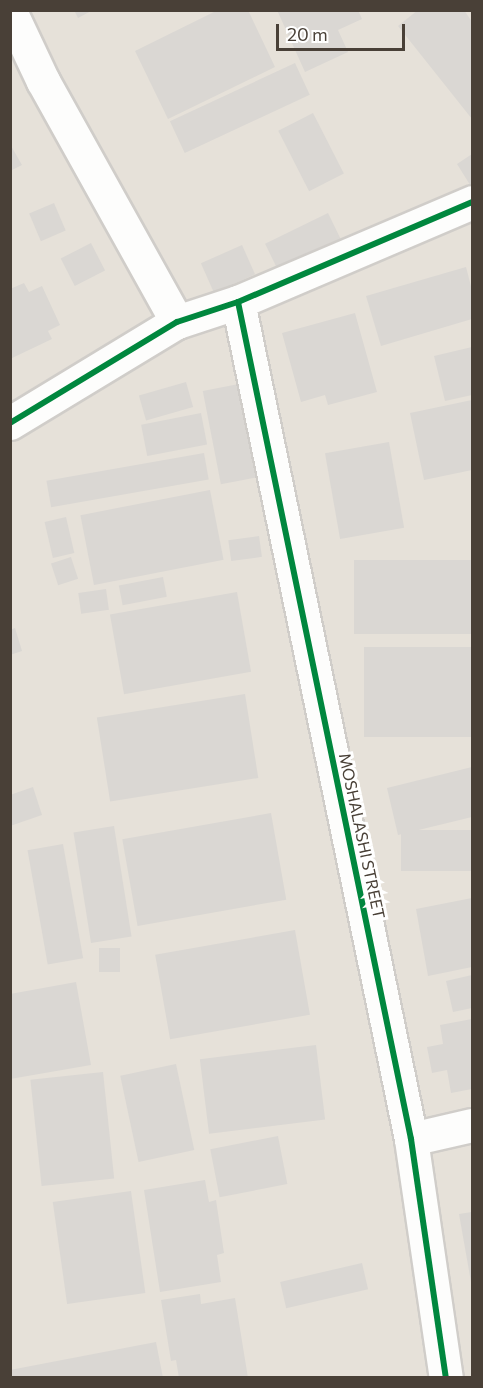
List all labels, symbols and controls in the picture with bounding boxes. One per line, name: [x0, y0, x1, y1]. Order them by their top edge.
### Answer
scale bar: [279, 12, 408, 50]
text: 20 m: [287, 23, 328, 45]
street label: MOSHALASHI STREET: [335, 751, 389, 921]

